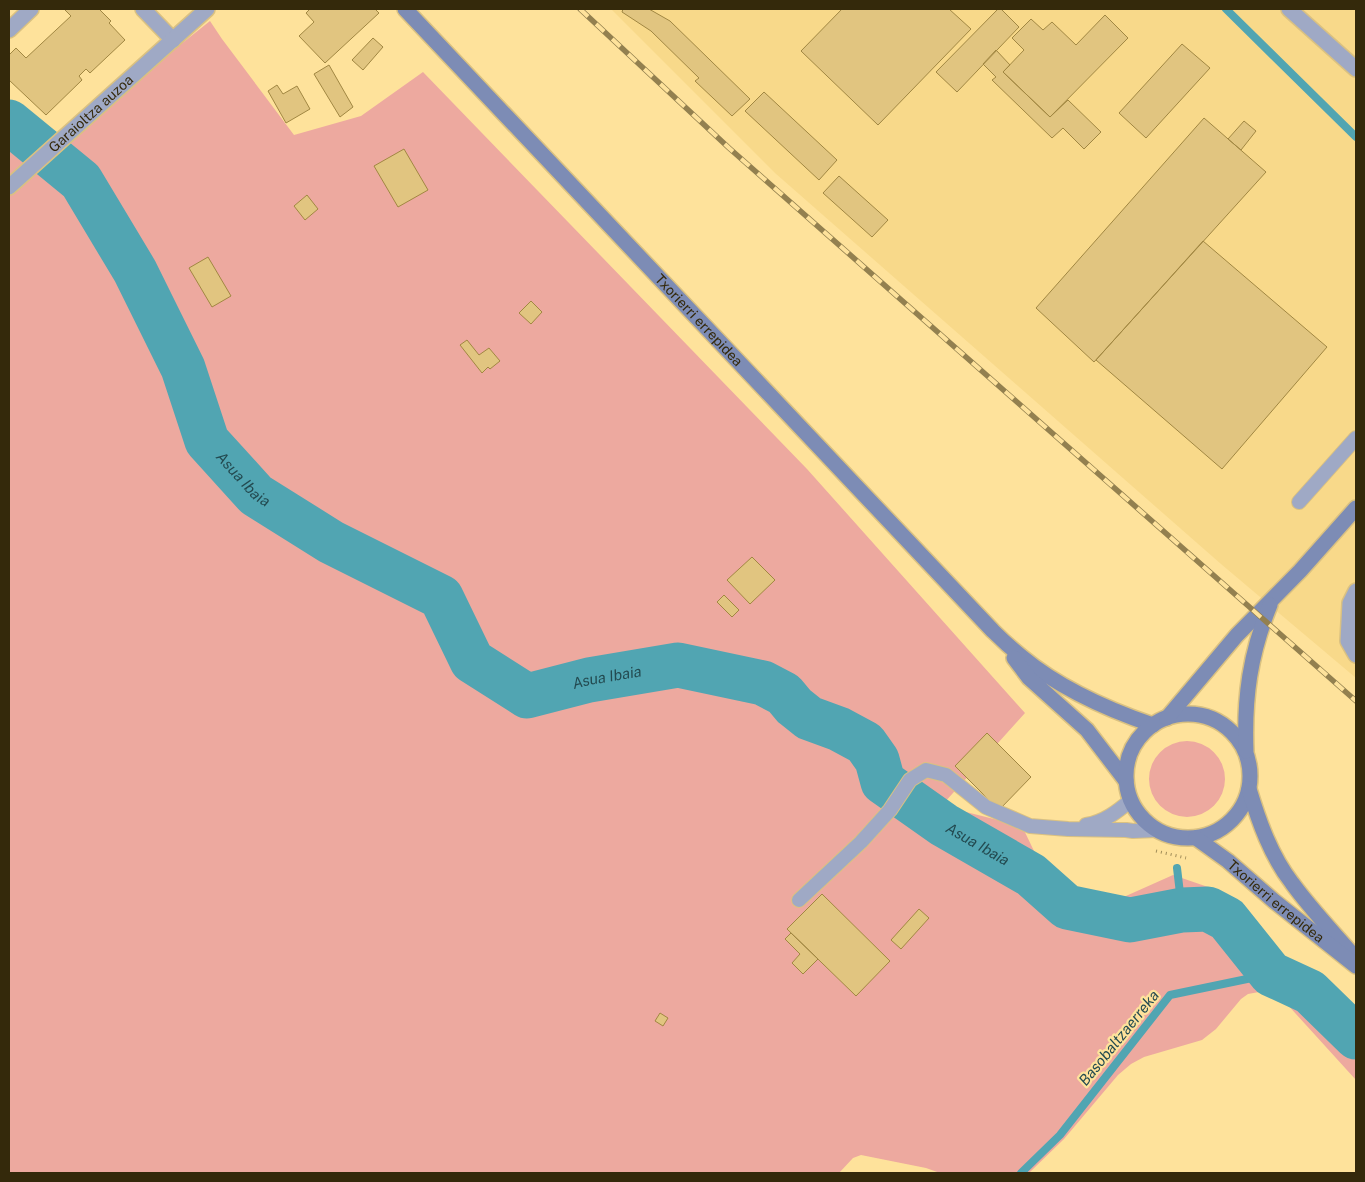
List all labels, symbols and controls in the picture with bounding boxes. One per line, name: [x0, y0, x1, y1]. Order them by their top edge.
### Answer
street label: Garaioltza auzoa: [45, 72, 136, 155]
street label: Txorierri errepidea: [652, 271, 746, 369]
water label: Asua Ibaia: [213, 448, 273, 510]
water label: Asua Ibaia: [570, 662, 643, 692]
water label: Asua Ibaia: [943, 819, 1012, 869]
street label: Txorierri errepidea: [1225, 857, 1327, 946]
water label: Basobaltzaerreka: [1075, 987, 1162, 1089]

